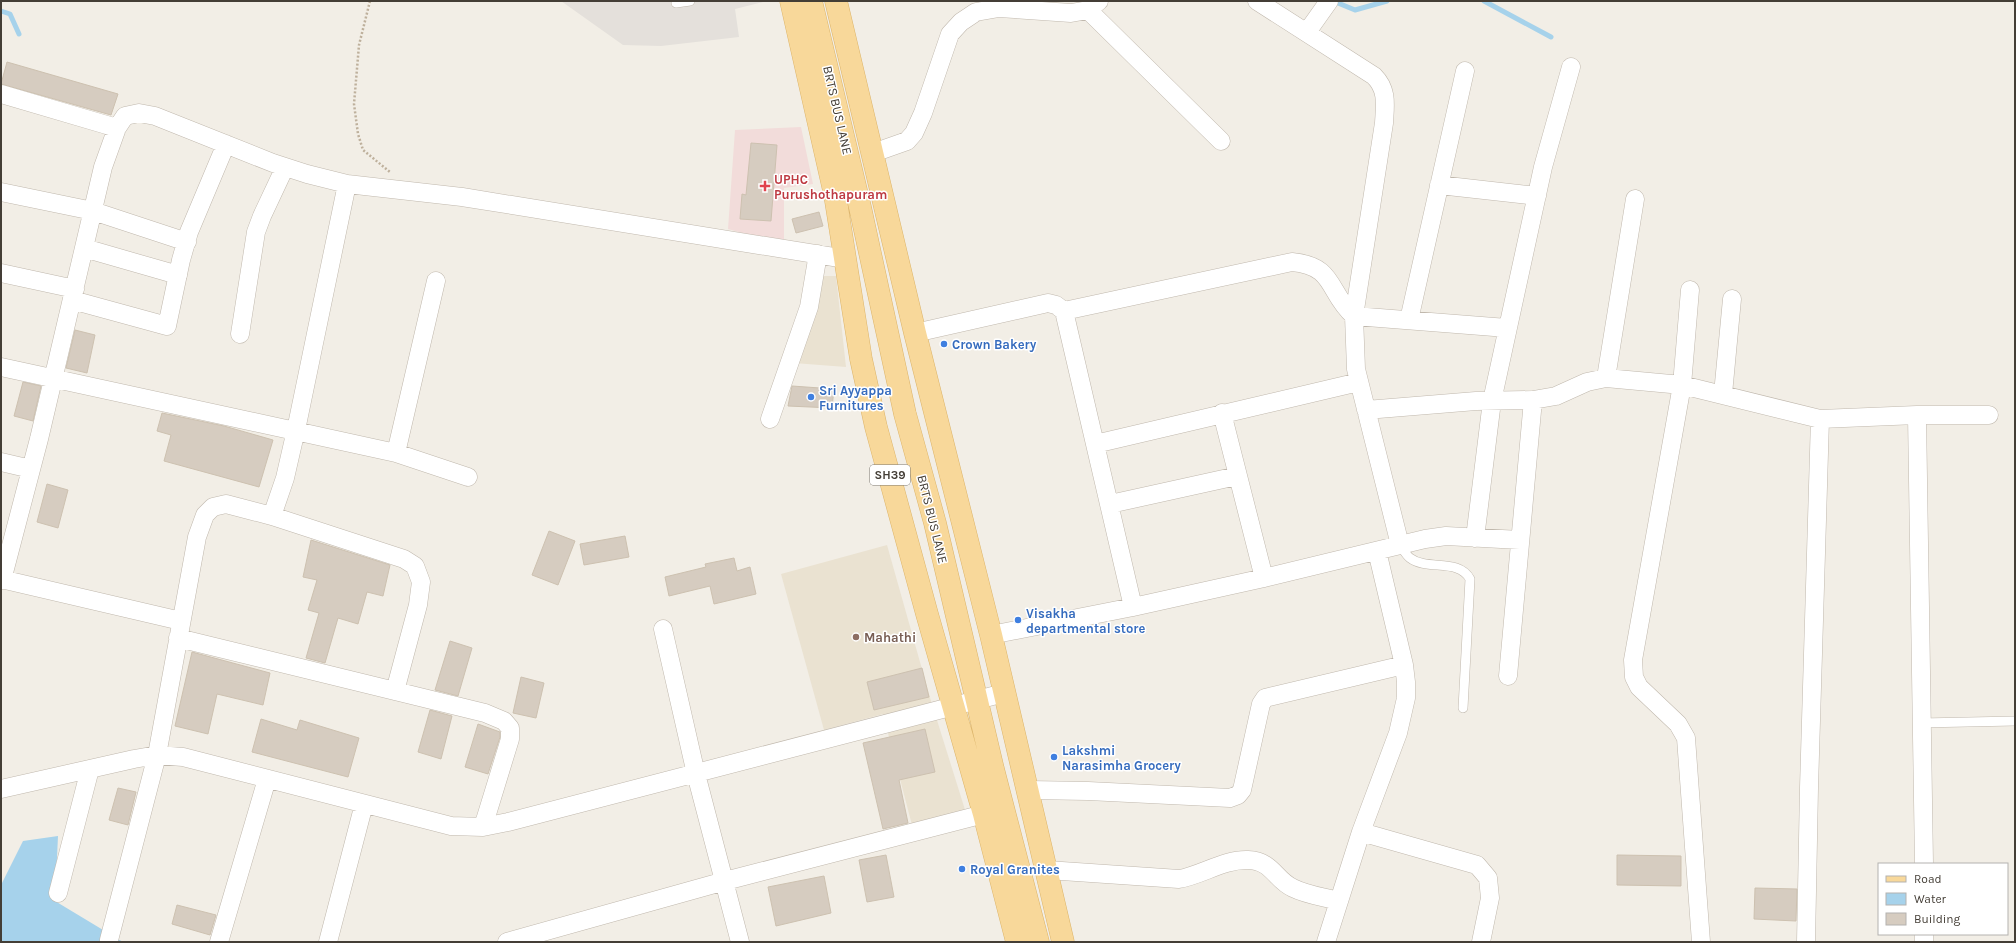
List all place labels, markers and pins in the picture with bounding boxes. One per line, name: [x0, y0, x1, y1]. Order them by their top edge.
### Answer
place label: UPHC Purushothapuram: [774, 172, 887, 202]
marker: UPHC Purushothapuram: [759, 180, 771, 192]
place label: Crown Bakery: [952, 337, 1037, 352]
marker: Crown Bakery: [939, 339, 949, 349]
place label: Sri Ayyappa Furnitures: [819, 383, 892, 413]
marker: Sri Ayyappa Furnitures: [806, 392, 816, 402]
place label: Visakha departmental store: [1026, 606, 1145, 636]
marker: Visakha departmental store: [1013, 615, 1023, 625]
place label: Mahathi: [864, 630, 916, 645]
marker: Mahathi: [851, 632, 861, 642]
place label: Lakshmi Narasimha Grocery: [1062, 743, 1181, 773]
marker: Lakshmi Narasimha Grocery: [1049, 752, 1059, 762]
place label: Royal Granites: [970, 862, 1060, 877]
marker: Royal Granites: [957, 864, 967, 874]

